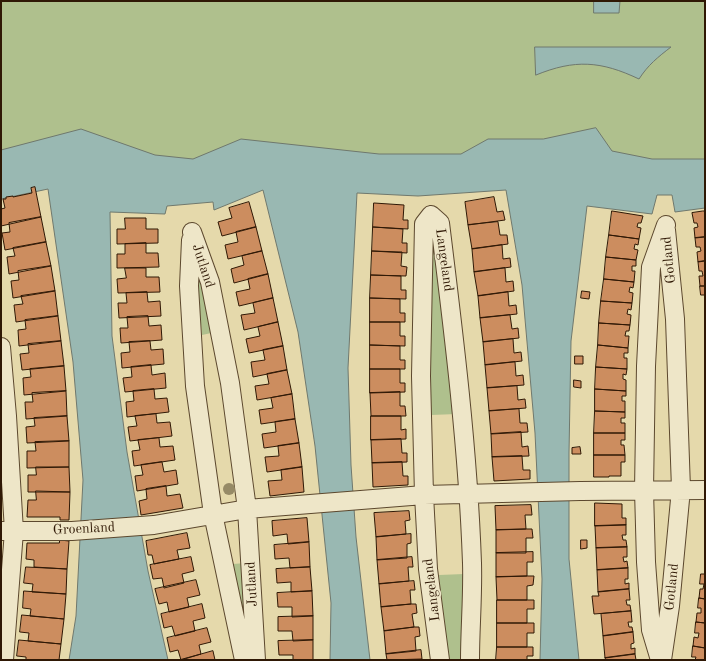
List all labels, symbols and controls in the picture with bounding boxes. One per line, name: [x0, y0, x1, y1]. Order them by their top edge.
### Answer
street label: Langeland: [431, 227, 457, 293]
street label: Gotland: [658, 236, 680, 284]
street label: Jutland: [188, 242, 218, 290]
street label: Groenland: [52, 519, 116, 539]
street label: Langeland: [420, 558, 444, 622]
street label: Jutland: [242, 561, 262, 607]
street label: Gotland: [661, 563, 683, 611]

